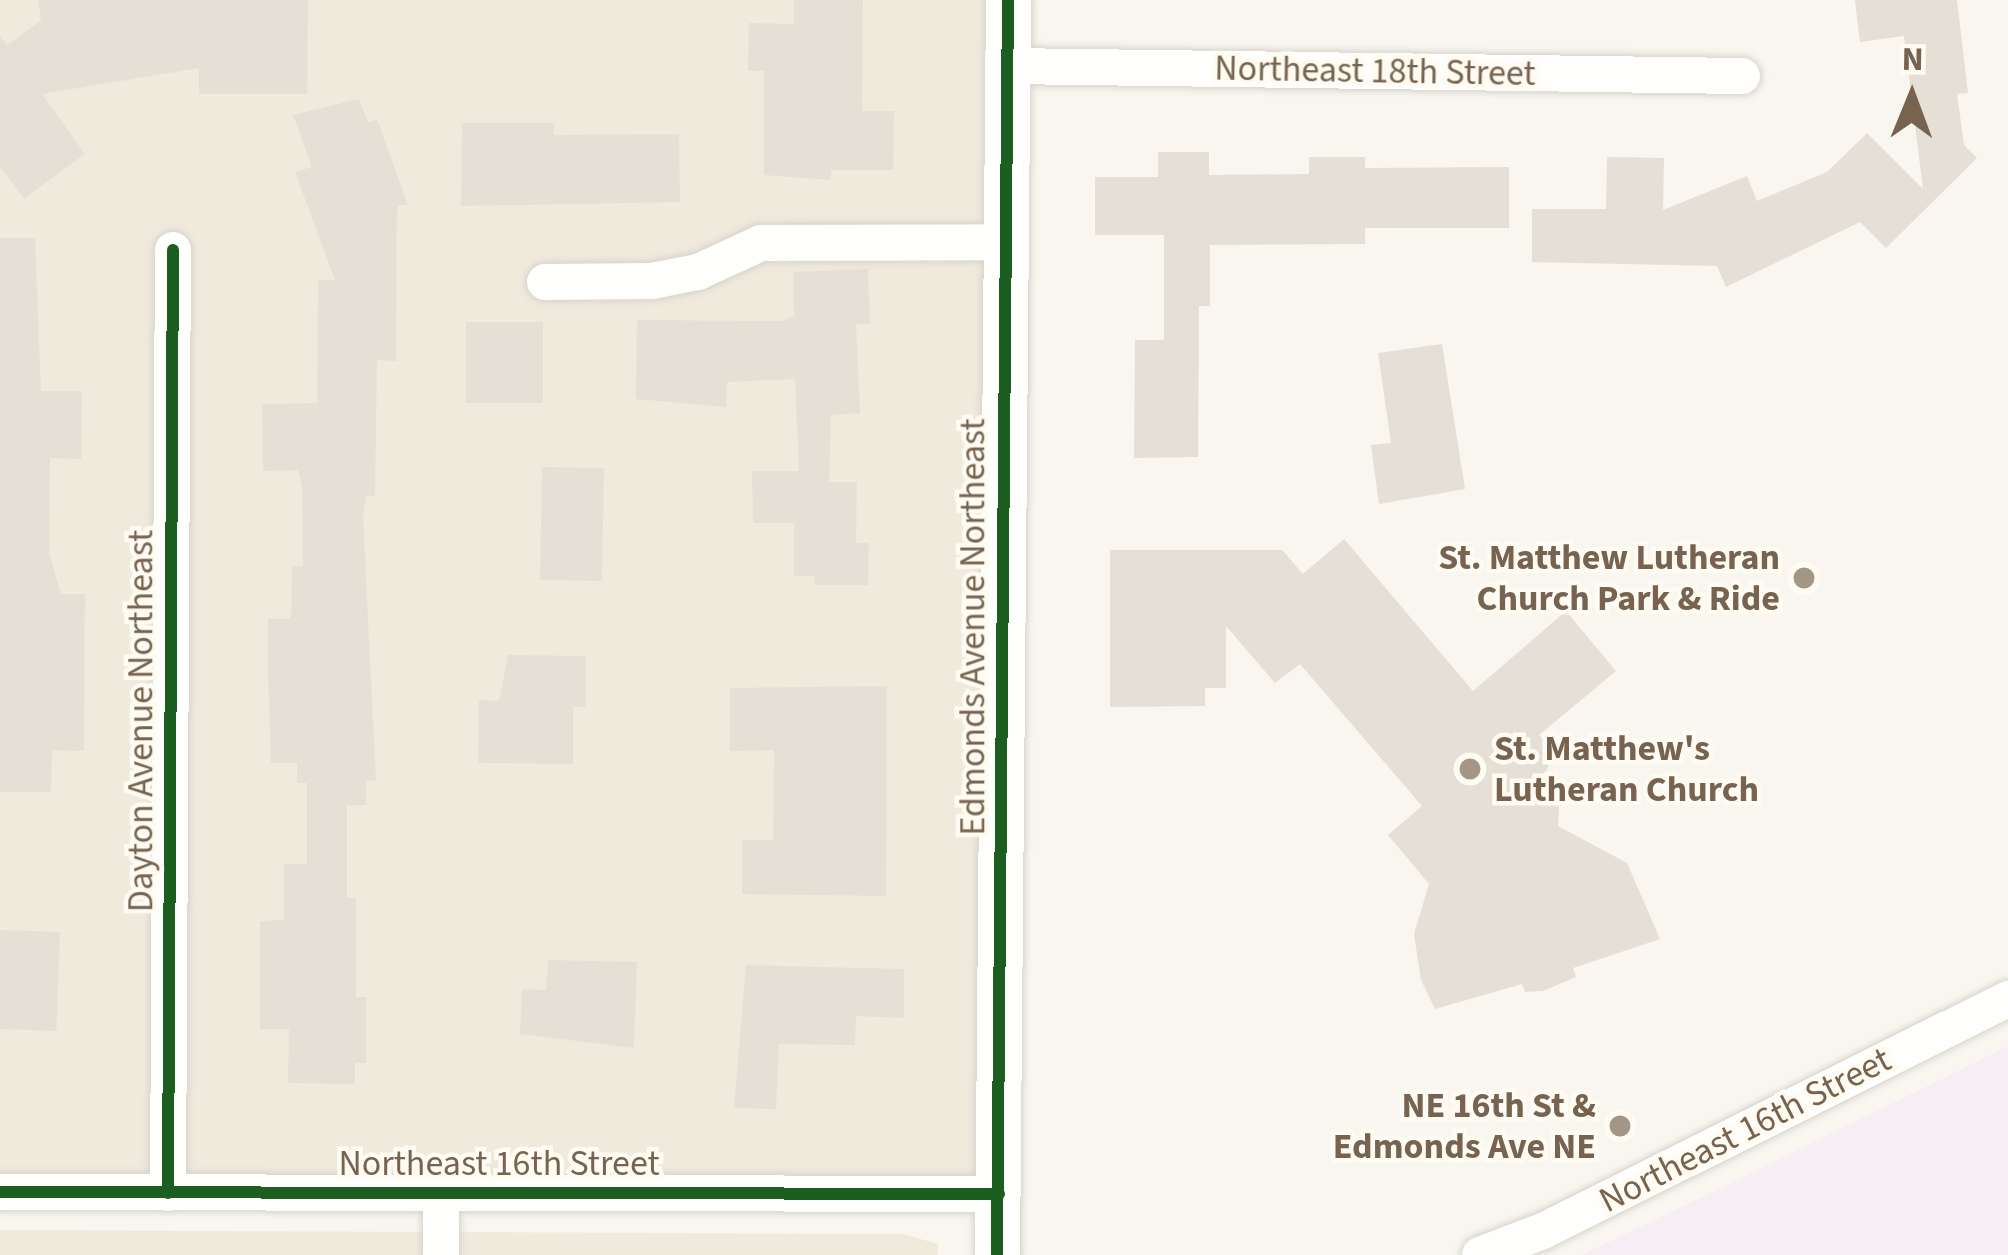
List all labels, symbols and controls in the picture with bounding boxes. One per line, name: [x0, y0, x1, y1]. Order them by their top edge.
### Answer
north arrow: [1852, 36, 1972, 156]
text: N: [1901, 36, 1924, 83]
street label: Northeast 18th Street: [1214, 47, 1536, 95]
street label: Edmonds Avenue Northeast: [951, 418, 995, 836]
street label: Dayton Avenue Northeast: [119, 530, 163, 912]
place label: St. Matthew Lutheran Church Park & Ride: [1438, 535, 1780, 620]
marker: St. Matthew Lutheran Church Park & Ride: [1791, 565, 1817, 591]
place label: St. Matthew's Lutheran Church: [1494, 726, 1759, 811]
marker: St. Matthew's Lutheran Church: [1457, 756, 1483, 782]
street label: Northeast 16th Street: [1592, 1038, 1898, 1222]
place label: NE 16th St & Edmonds Ave NE: [1333, 1083, 1596, 1168]
marker: NE 16th St & Edmonds Ave NE: [1607, 1113, 1633, 1139]
street label: Northeast 16th Street: [338, 1142, 660, 1186]

